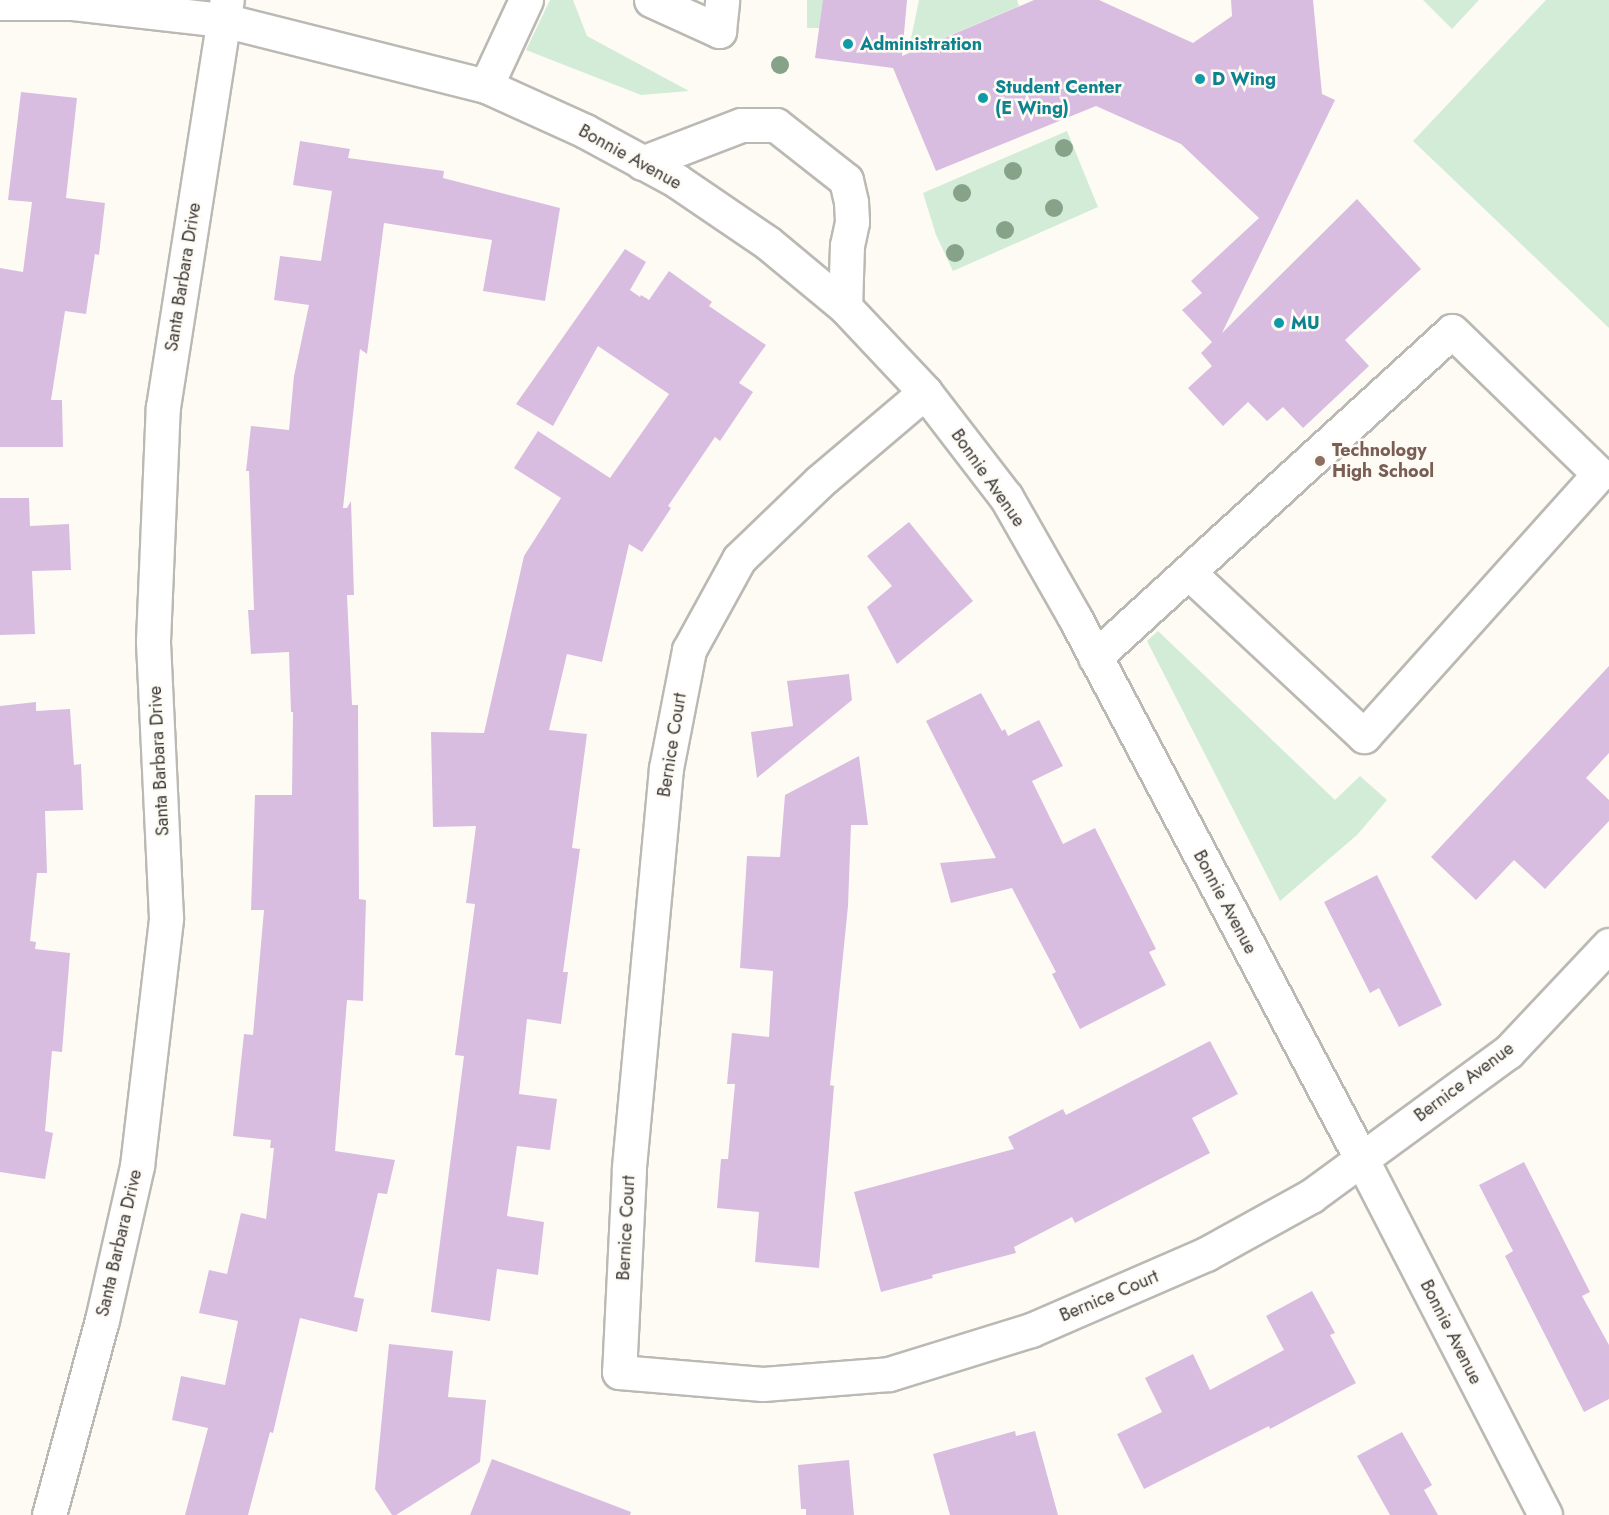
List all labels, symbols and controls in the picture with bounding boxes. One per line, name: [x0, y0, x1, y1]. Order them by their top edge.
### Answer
place label: Administration: [860, 33, 982, 55]
marker: Administration: [841, 37, 855, 51]
place label: D Wing: [1212, 68, 1276, 90]
marker: D Wing: [1193, 72, 1207, 86]
place label: Student Center (E Wing): [995, 77, 1122, 119]
marker: Student Center (E Wing): [976, 91, 990, 105]
street label: Bonnie Avenue: [575, 120, 685, 194]
street label: Santa Barbara Drive: [161, 201, 205, 353]
place label: MU: [1291, 312, 1320, 334]
marker: MU: [1272, 316, 1286, 330]
street label: Bonnie Avenue: [946, 425, 1030, 531]
place label: Technology High School: [1332, 440, 1434, 482]
marker: Technology High School: [1313, 454, 1327, 468]
street label: Santa Barbara Drive: [144, 685, 174, 837]
street label: Bernice Court: [653, 691, 691, 799]
street label: Bonnie Avenue: [1189, 847, 1261, 957]
street label: Bernice Avenue: [1410, 1038, 1518, 1126]
street label: Santa Barbara Drive: [92, 1167, 146, 1319]
street label: Bernice Court: [612, 1175, 640, 1281]
street label: Bernice Court: [1056, 1266, 1162, 1326]
street label: Bonnie Avenue: [1415, 1276, 1487, 1388]

